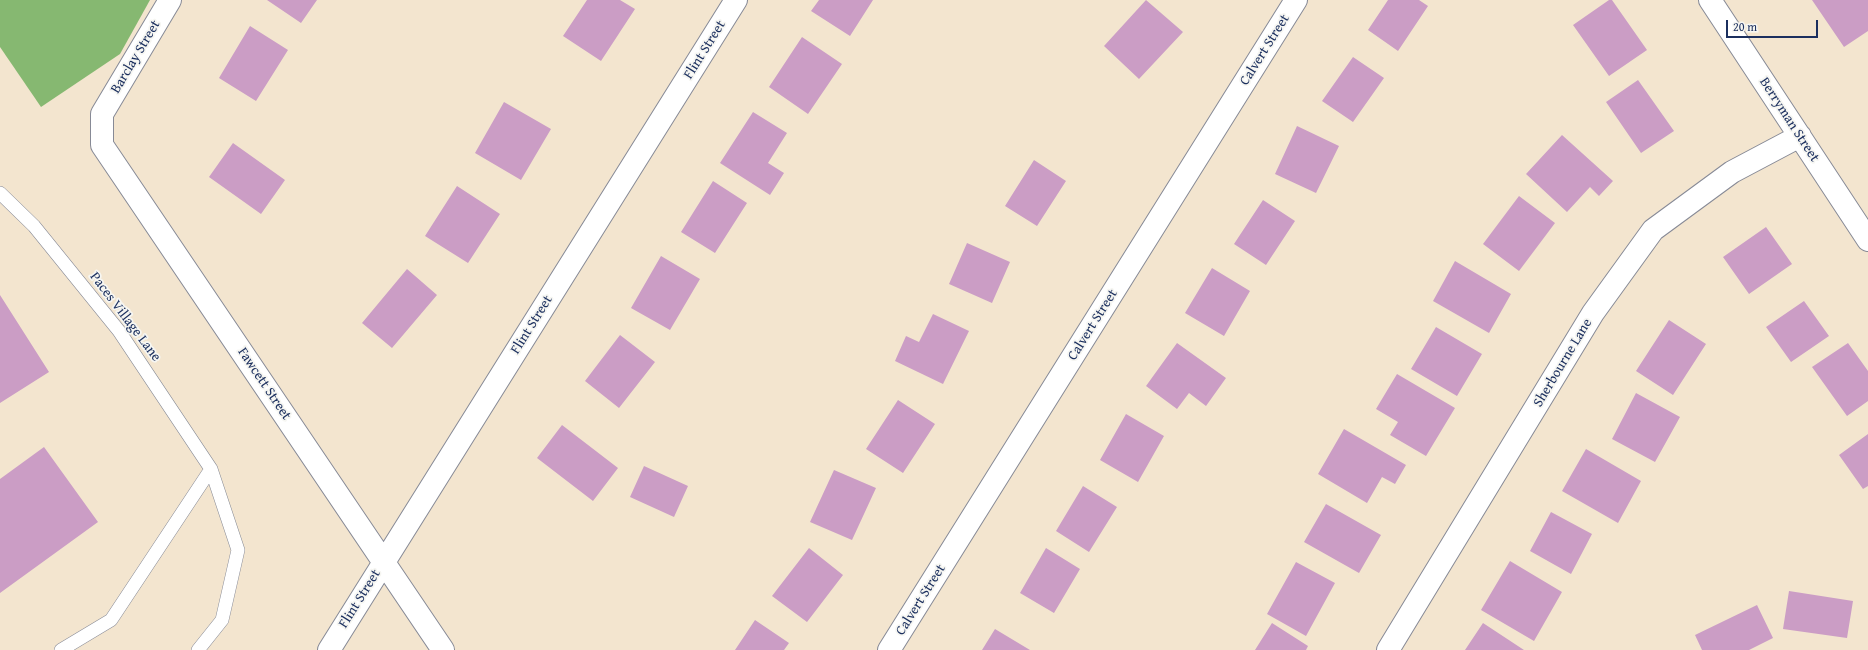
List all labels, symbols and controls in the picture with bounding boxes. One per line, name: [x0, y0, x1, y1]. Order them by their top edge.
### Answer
street label: Calvert Street: [1237, 11, 1293, 89]
scale bar: [1728, 12, 1820, 38]
street label: Barclay Street: [108, 17, 164, 97]
street label: Flint Street: [680, 18, 730, 82]
text: 20 m: [1733, 18, 1757, 35]
street label: Berryman Street: [1755, 75, 1823, 165]
street label: Paces Village Lane: [86, 269, 164, 365]
street label: Calvert Street: [1065, 286, 1121, 364]
street label: Flint Street: [507, 293, 557, 357]
street label: Sherbourne Lane: [1530, 316, 1596, 410]
street label: Fawcett Street: [234, 345, 294, 423]
street label: Calvert Street: [893, 561, 949, 639]
street label: Flint Street: [335, 567, 385, 631]

